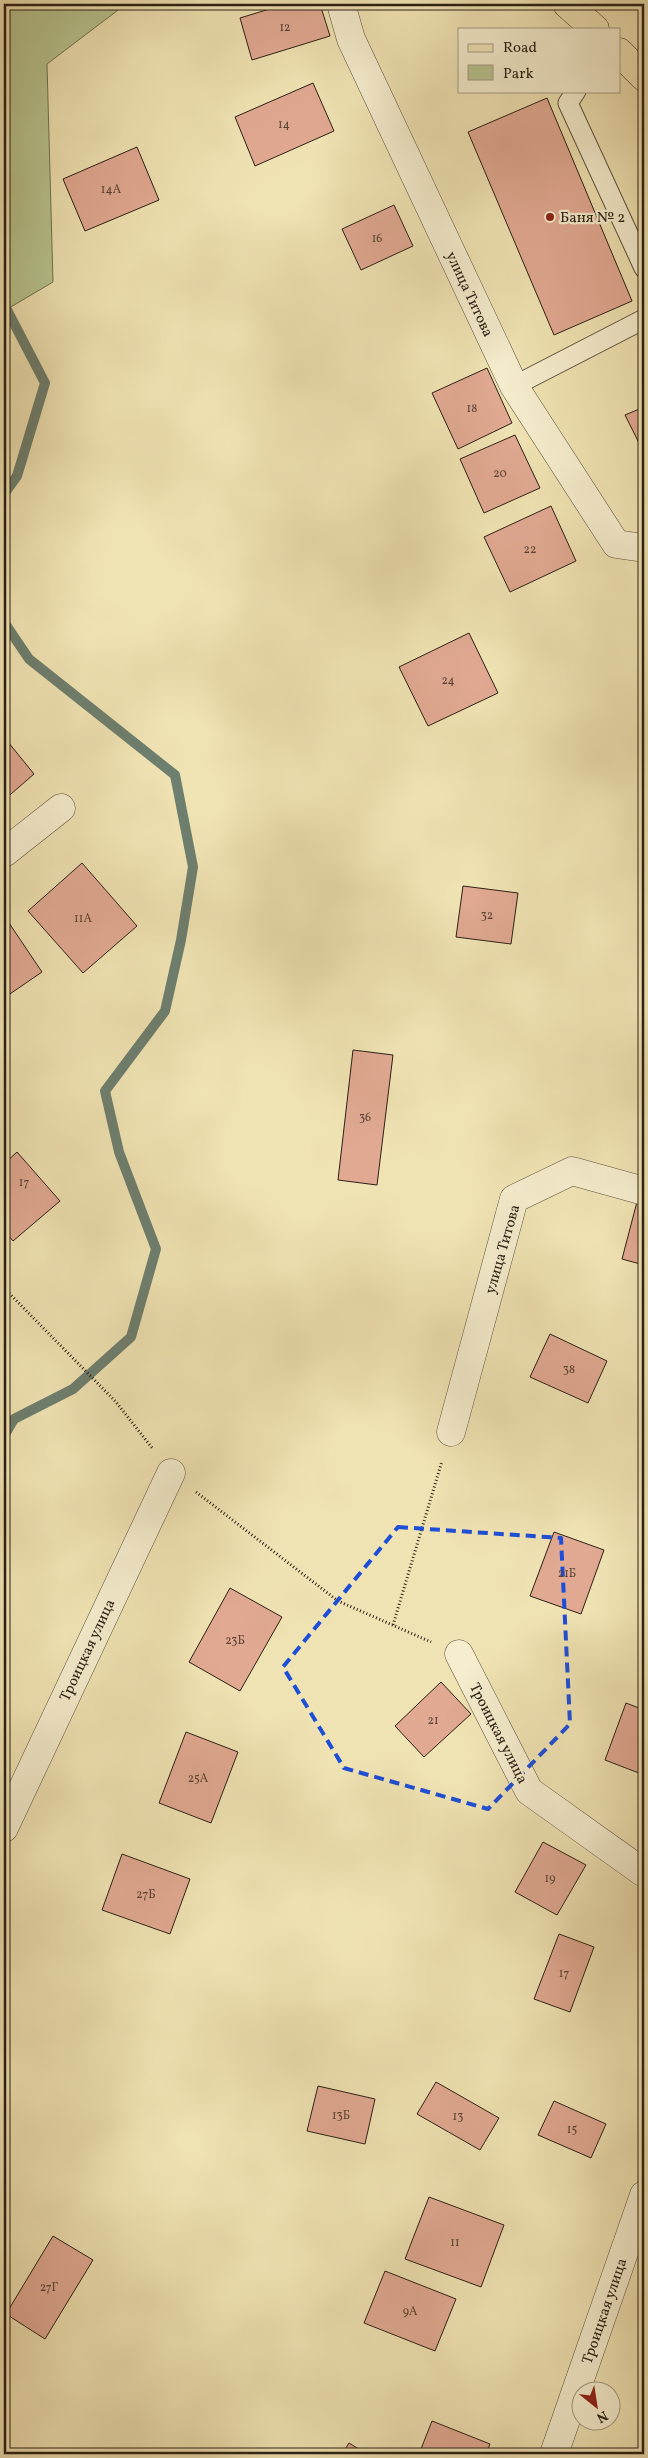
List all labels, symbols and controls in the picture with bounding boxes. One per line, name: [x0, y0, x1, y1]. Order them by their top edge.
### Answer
house number: 12: [279, 20, 291, 36]
legend: [458, 28, 620, 92]
text: Road: [503, 38, 537, 59]
text: Park: [503, 64, 534, 85]
house number: 14: [278, 117, 290, 133]
house number: 14А: [101, 182, 122, 198]
place label: Баня № 2: [560, 208, 625, 229]
marker: Баня № 2: [544, 211, 556, 223]
house number: 16: [372, 231, 382, 247]
street label: улица Титова: [440, 248, 498, 341]
house number: 18: [467, 401, 477, 417]
house number: 20: [493, 466, 507, 482]
house number: 22: [524, 542, 536, 558]
house number: 24: [441, 673, 455, 689]
house number: 32: [481, 908, 493, 924]
house number: 11А: [74, 911, 92, 927]
house number: 36: [359, 1110, 371, 1126]
house number: 17: [19, 1175, 29, 1191]
street label: улица Титова: [481, 1202, 526, 1297]
house number: 38: [563, 1362, 575, 1378]
house number: 21Б: [558, 1566, 576, 1582]
street label: Троицкая улица: [55, 1596, 121, 1705]
house number: 23Б: [225, 1633, 245, 1649]
street label: Троицкая улица: [463, 1680, 532, 1788]
house number: 21: [427, 1713, 439, 1729]
house number: 25А: [188, 1771, 209, 1787]
house number: 19: [545, 1871, 555, 1887]
house number: 27Б: [136, 1887, 156, 1903]
house number: 17: [559, 1966, 569, 1982]
house number: 13Б: [332, 2108, 350, 2124]
house number: 13: [453, 2109, 463, 2125]
house number: 15: [567, 2122, 577, 2138]
house number: 11: [450, 2235, 460, 2251]
street label: Троицкая улица: [577, 2256, 633, 2367]
house number: 27Г: [40, 2280, 59, 2296]
house number: 9А: [403, 2304, 418, 2320]
north arrow: [570, 2380, 620, 2430]
text: N: [593, 2405, 611, 2427]

